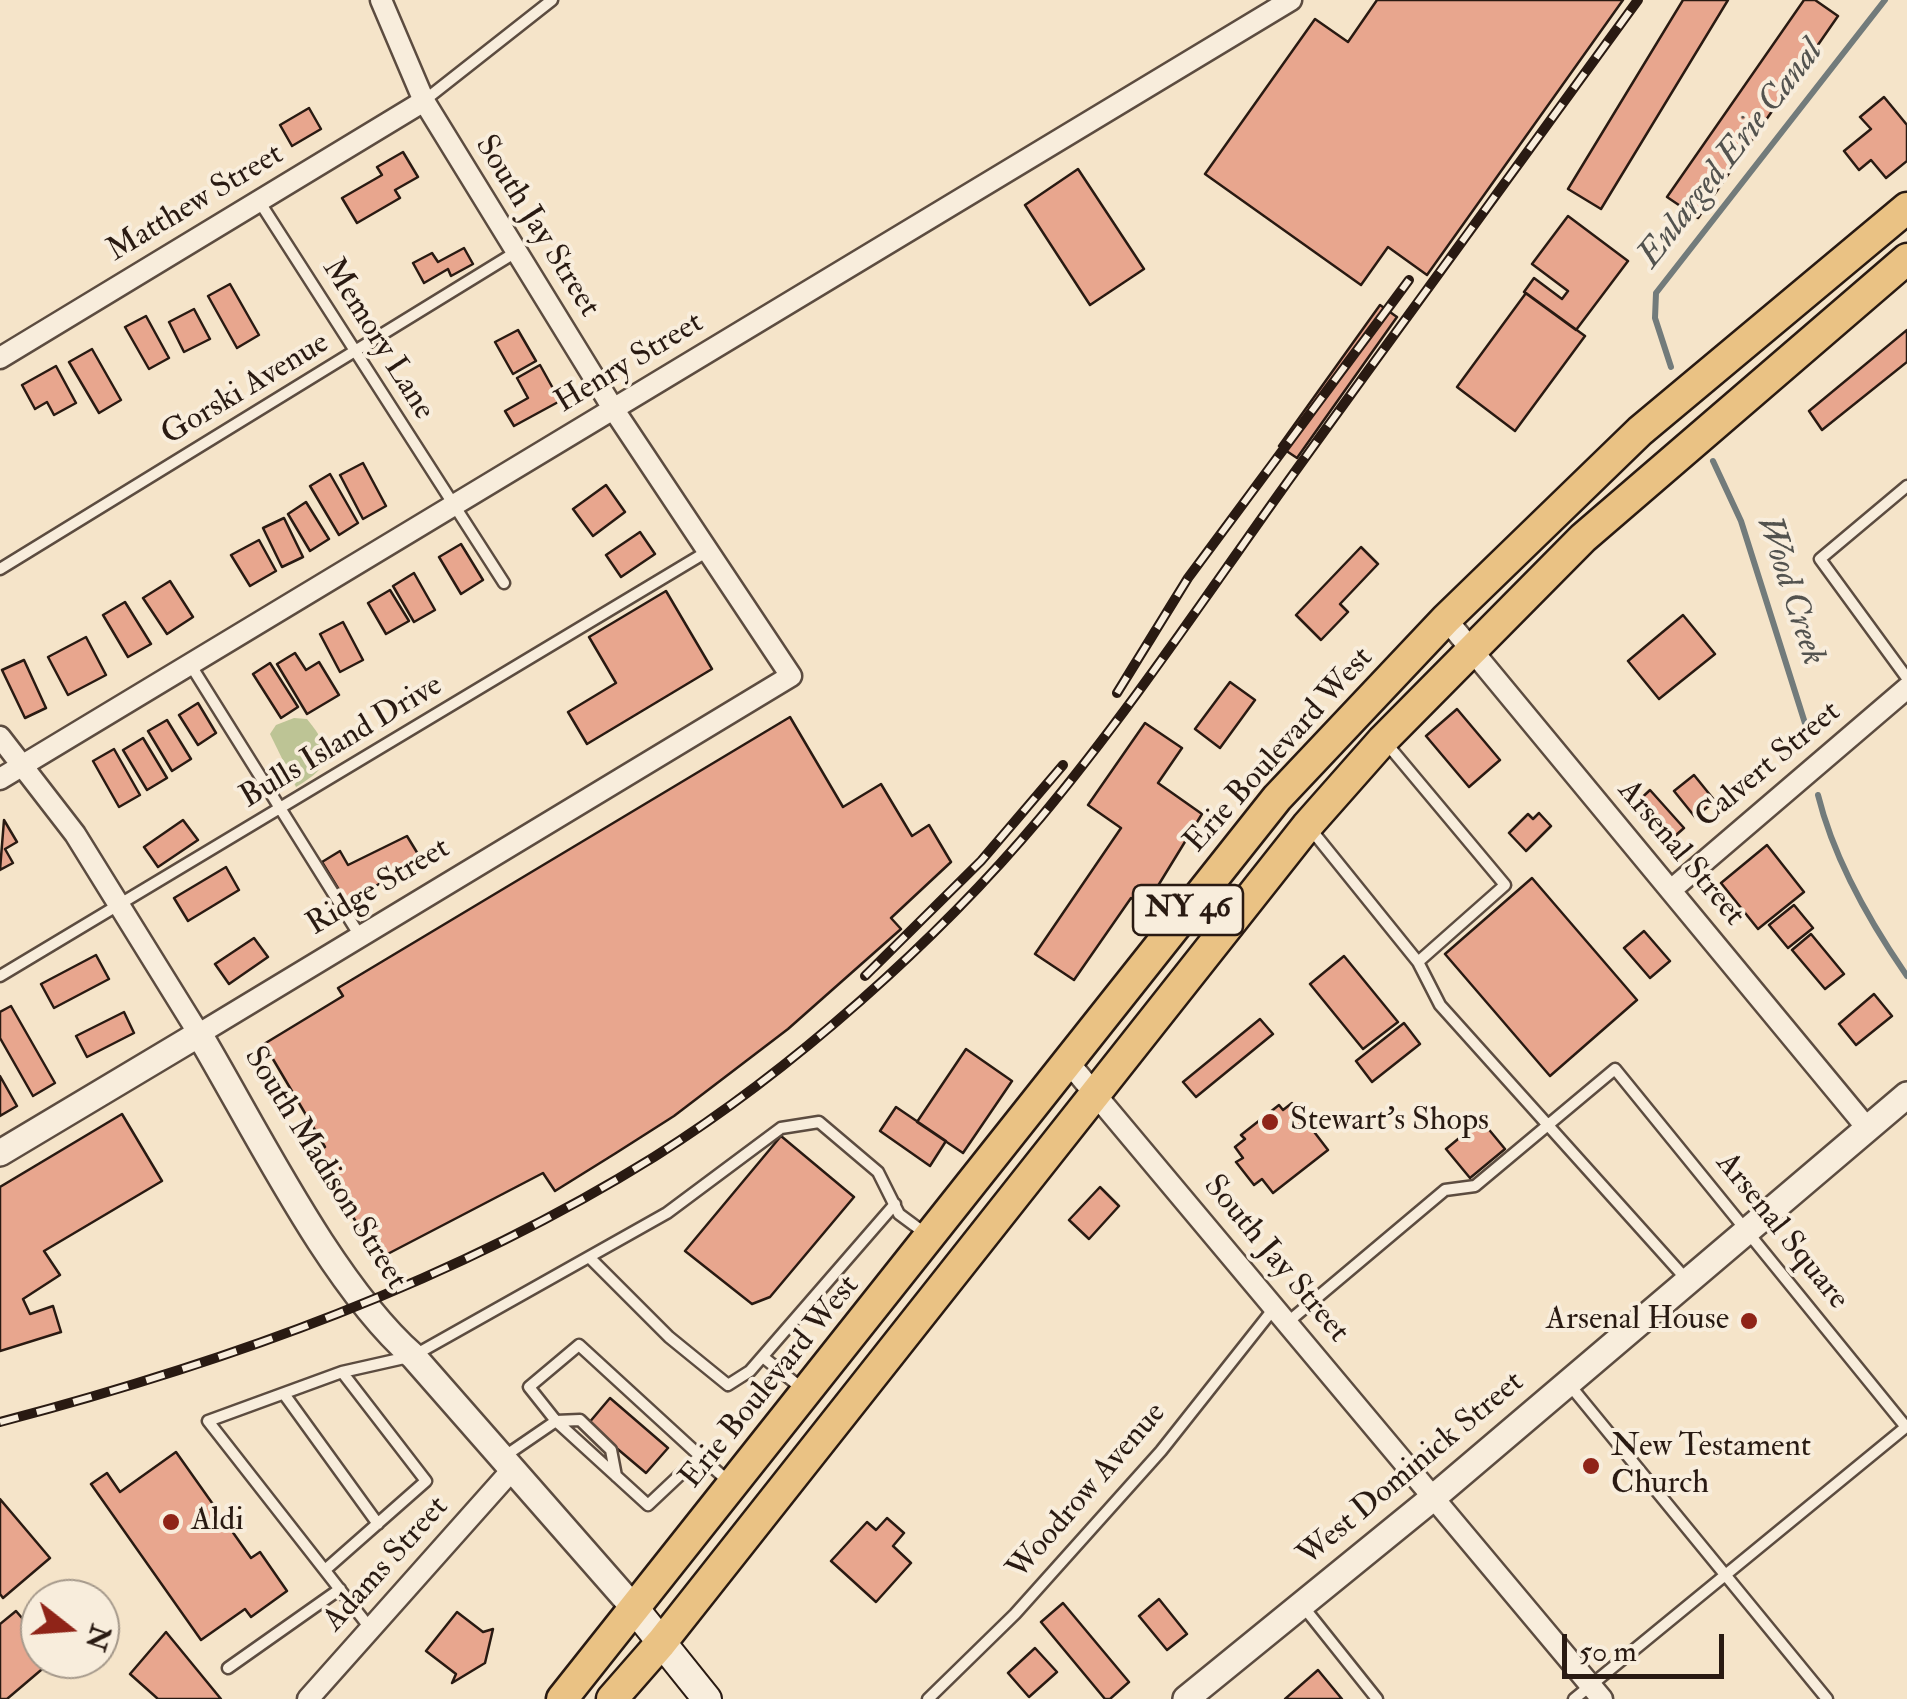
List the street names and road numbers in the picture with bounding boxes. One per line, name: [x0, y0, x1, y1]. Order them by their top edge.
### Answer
street label: South Jay Street: [465, 129, 607, 325]
street label: Matthew Street: [101, 136, 291, 272]
street label: Memory Lane: [312, 252, 442, 428]
street label: Henry Street: [549, 305, 711, 423]
street label: Gorski Avenue: [155, 325, 337, 455]
street label: Erie Boulevard West: [1178, 640, 1382, 862]
street label: Bulls Island Drive: [234, 668, 450, 818]
street label: Calvert Street: [1689, 694, 1849, 838]
street label: Arsenal Street: [1608, 773, 1752, 935]
street label: Ridge Street: [301, 830, 457, 946]
road number: NY 46: [1133, 885, 1243, 935]
street label: South Madison Street: [234, 1041, 414, 1297]
street label: Arsenal Square: [1706, 1146, 1856, 1318]
street label: South Jay Street: [1194, 1169, 1356, 1351]
street label: Erie Boulevard West: [673, 1269, 869, 1497]
street label: West Dominick Street: [1291, 1364, 1533, 1576]
street label: Woodrow Avenue: [1001, 1395, 1175, 1589]
street label: Adams Street: [316, 1489, 458, 1641]

